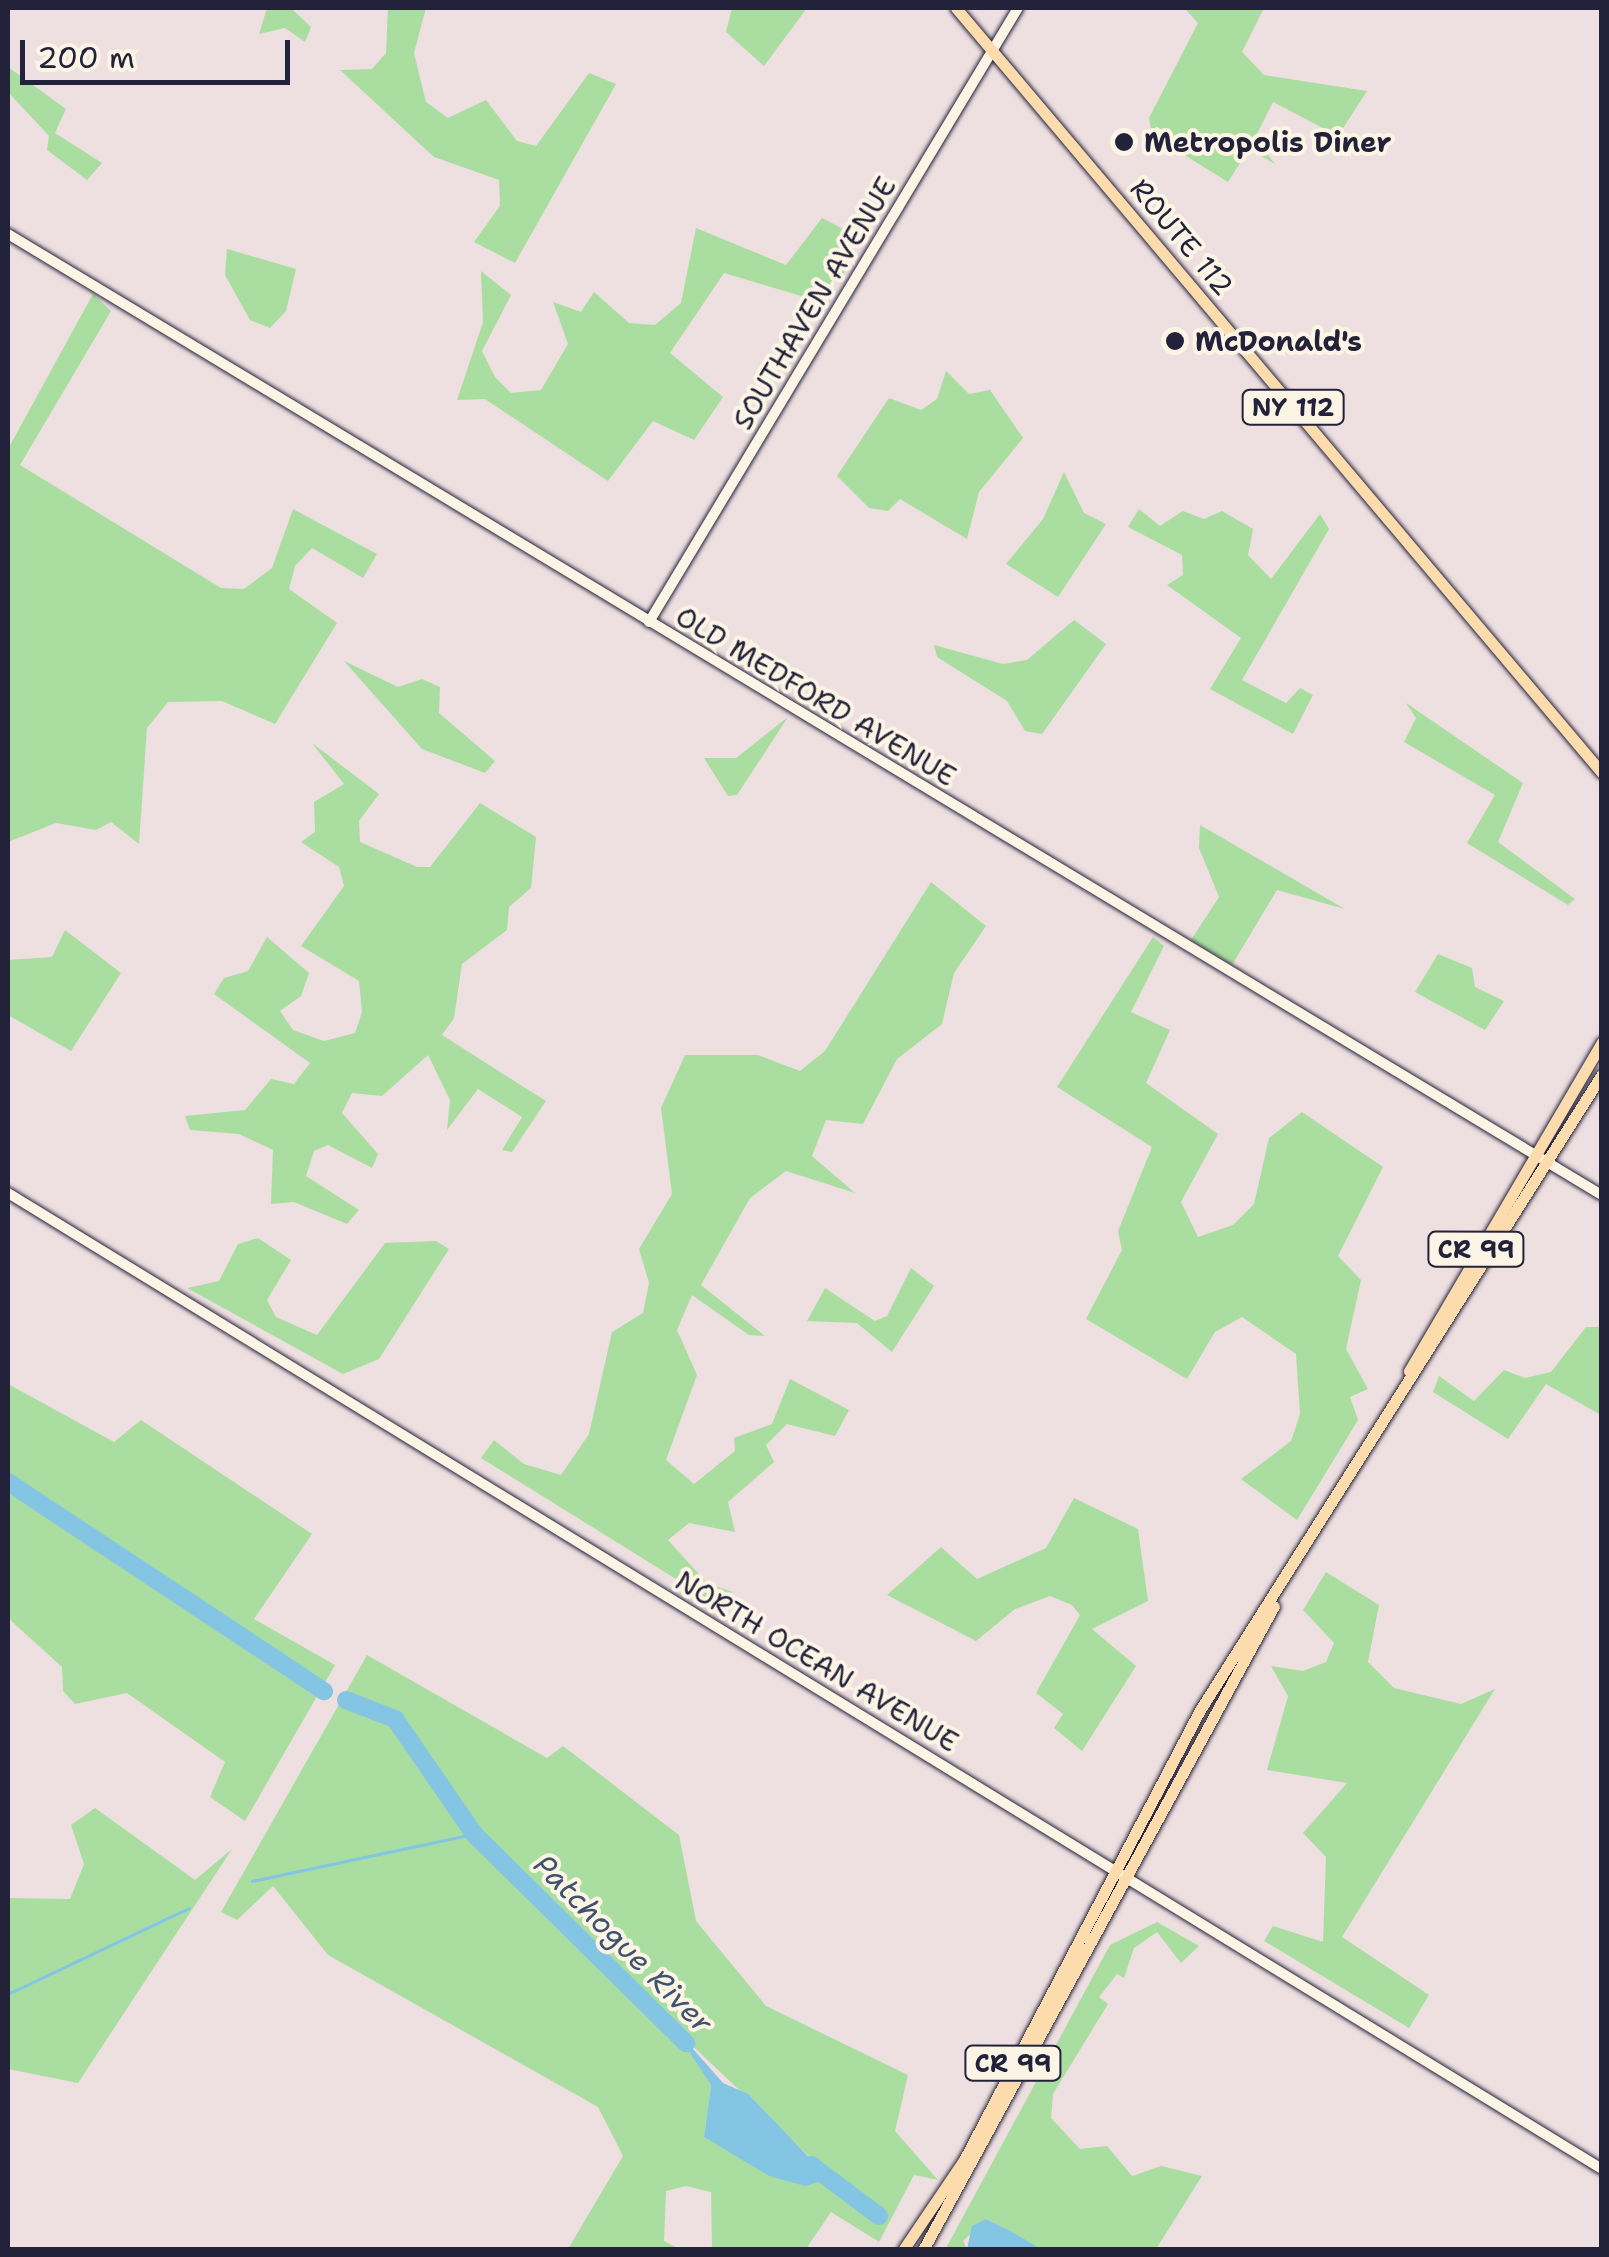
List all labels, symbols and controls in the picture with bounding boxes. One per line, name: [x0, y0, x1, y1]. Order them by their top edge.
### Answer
scale bar: [25, 20, 295, 82]
text: 200 m: [37, 37, 135, 78]
place label: Metropolis Diner: [1144, 125, 1391, 159]
marker: Metropolis Diner: [1113, 131, 1135, 153]
street label: SOUTHAVEN AVENUE: [725, 171, 903, 435]
street label: ROUTE 112: [1124, 172, 1240, 302]
place label: McDonald's: [1195, 324, 1362, 358]
marker: McDonald's: [1164, 330, 1186, 352]
road number: NY 112: [1240, 387, 1346, 427]
street label: OLD MEDFORD AVENUE: [670, 599, 962, 793]
road number: CR 99: [1426, 1229, 1526, 1269]
street label: NORTH OCEAN AVENUE: [670, 1563, 964, 1759]
water label: Patchogue River: [526, 1847, 720, 2041]
road number: CR 99: [963, 2043, 1063, 2083]

